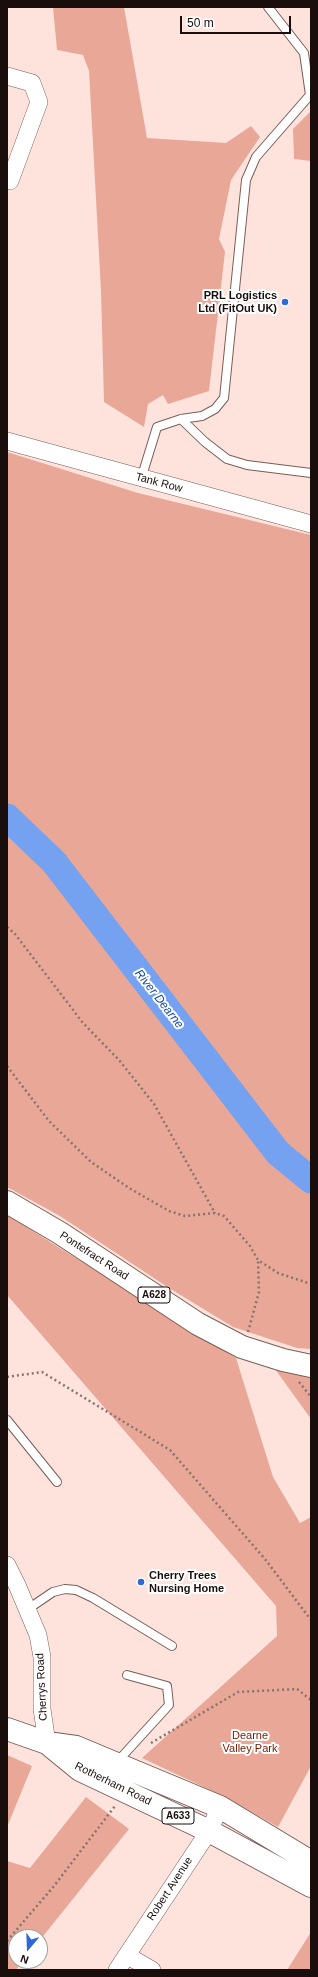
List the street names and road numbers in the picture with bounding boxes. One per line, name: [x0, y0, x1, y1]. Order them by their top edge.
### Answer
street label: Tank Row: [134, 470, 184, 496]
street label: Pontefract Road: [57, 1229, 131, 1283]
road number: A628: [138, 1287, 170, 1303]
street label: Cherrys Road: [34, 1653, 50, 1721]
street label: Rotherham Road: [72, 1760, 154, 1808]
road number: A633: [162, 1808, 194, 1824]
street label: Robert Avenue: [145, 1855, 195, 1923]

